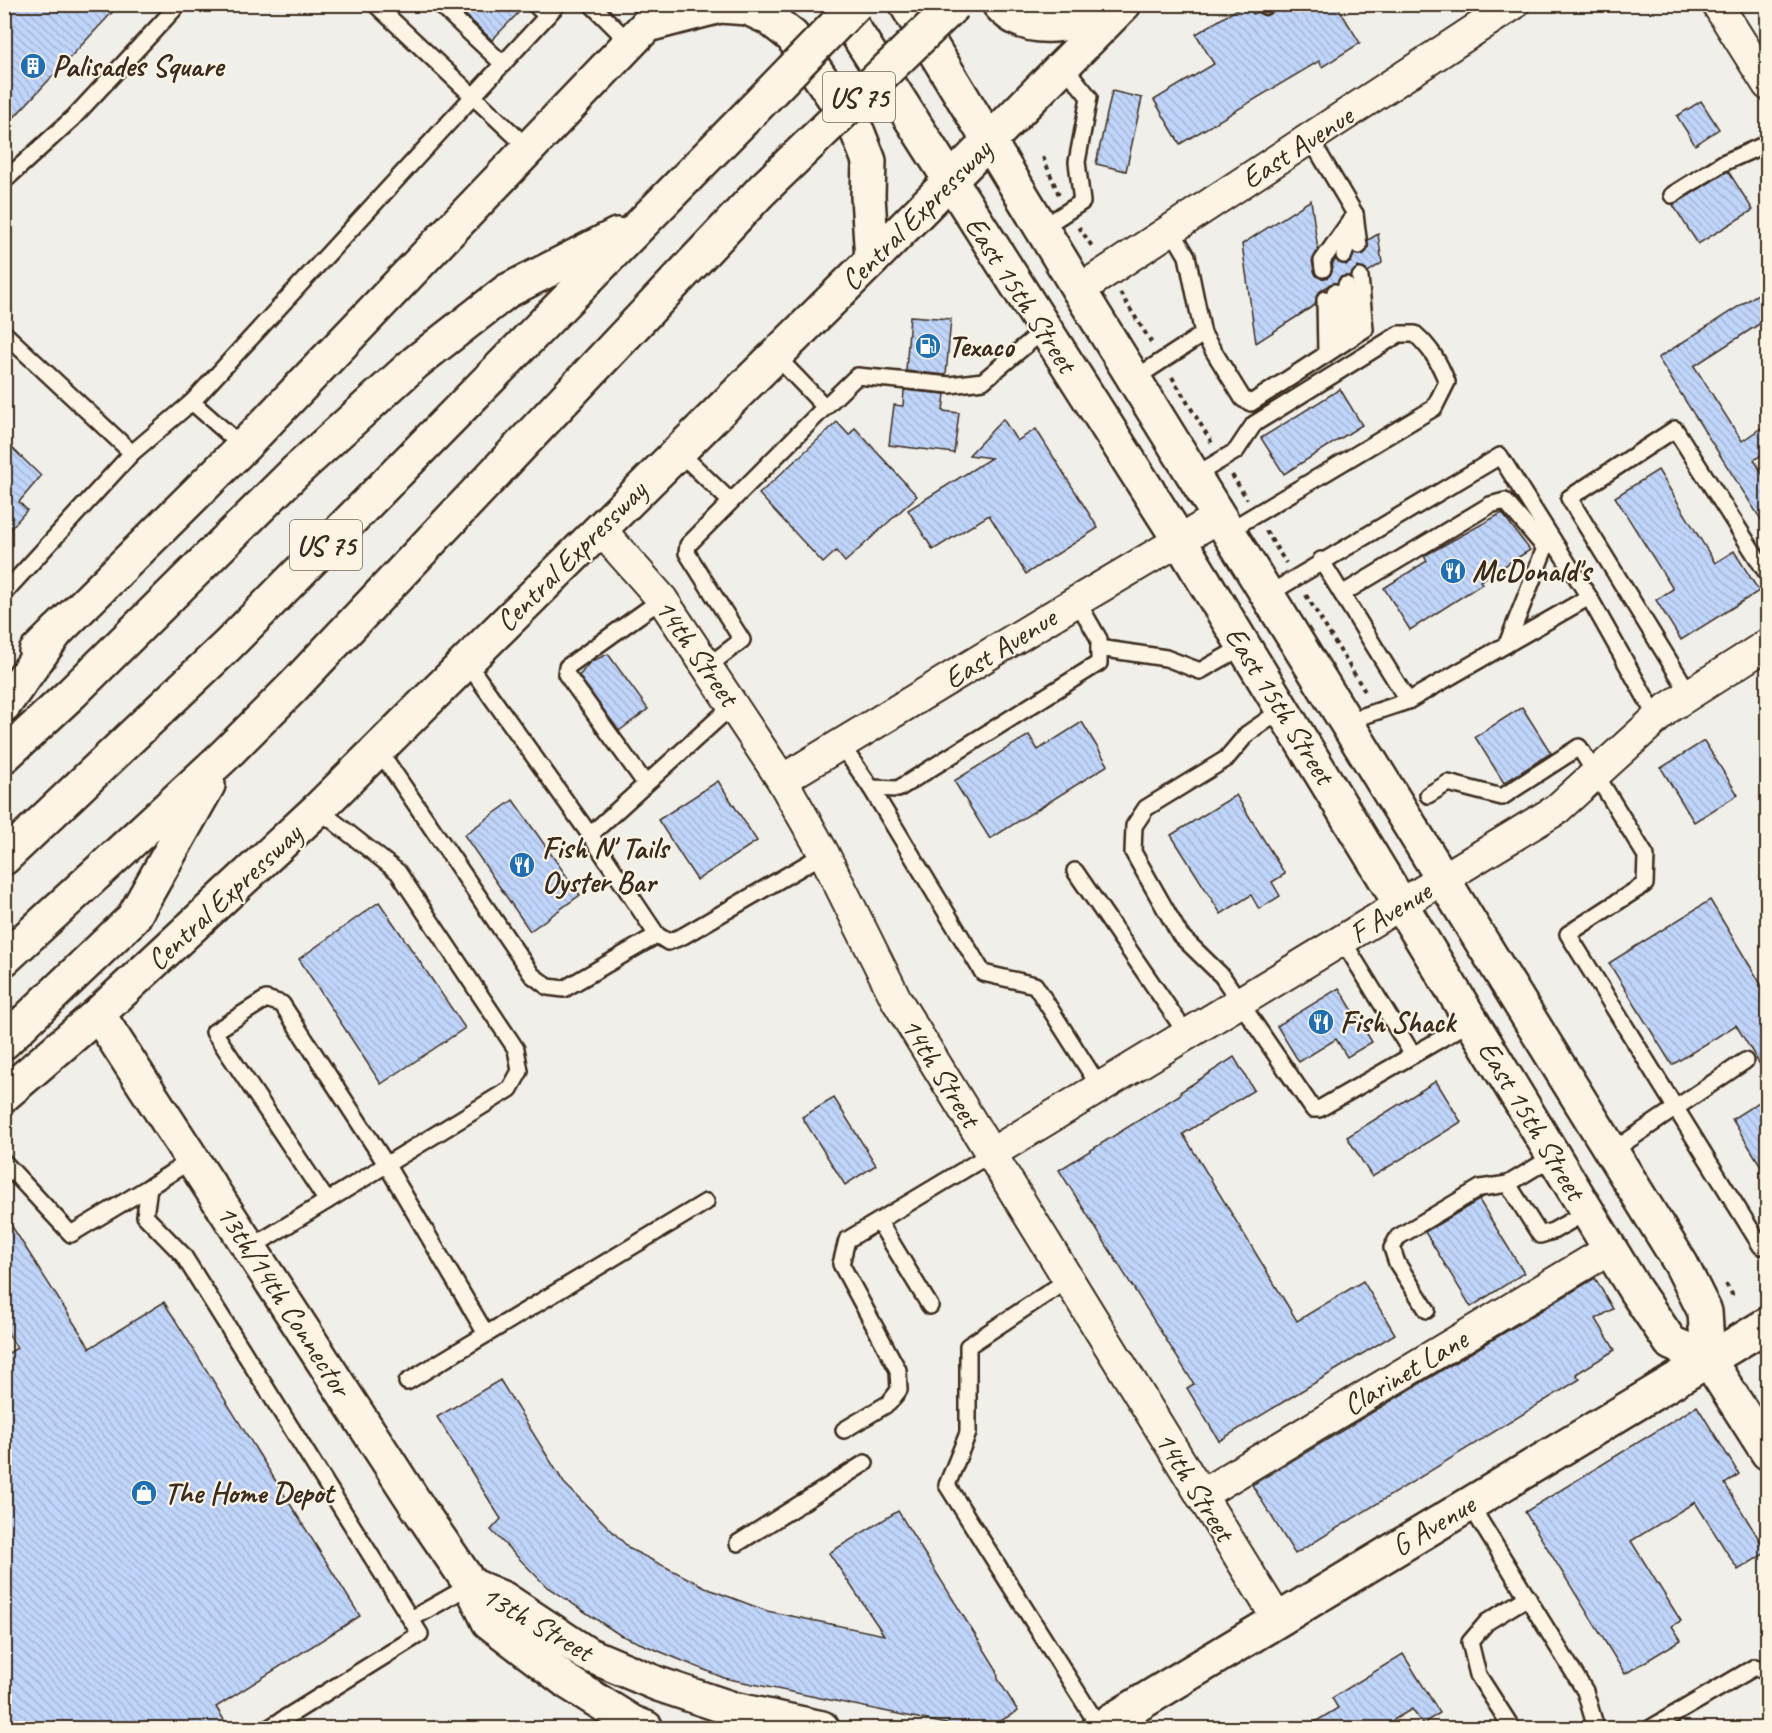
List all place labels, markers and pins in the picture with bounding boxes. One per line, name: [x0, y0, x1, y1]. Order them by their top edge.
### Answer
place label: Palisades Square: [52, 47, 226, 85]
building icon: Palisades Square: [18, 51, 48, 81]
place label: Texaco: [948, 327, 1015, 365]
fuel station icon: Texaco: [913, 331, 943, 361]
place label: McDonald's: [1472, 552, 1594, 590]
restaurant icon: McDonald's: [1438, 556, 1468, 586]
place label: Fish N' Tails Oyster Bar: [542, 829, 671, 901]
restaurant icon: Fish N' Tails Oyster Bar: [507, 850, 537, 880]
place label: Fish Shack: [1340, 1003, 1458, 1041]
restaurant icon: Fish Shack: [1306, 1007, 1336, 1037]
place label: The Home Depot: [164, 1474, 336, 1512]
shop icon: The Home Depot: [129, 1478, 159, 1508]

